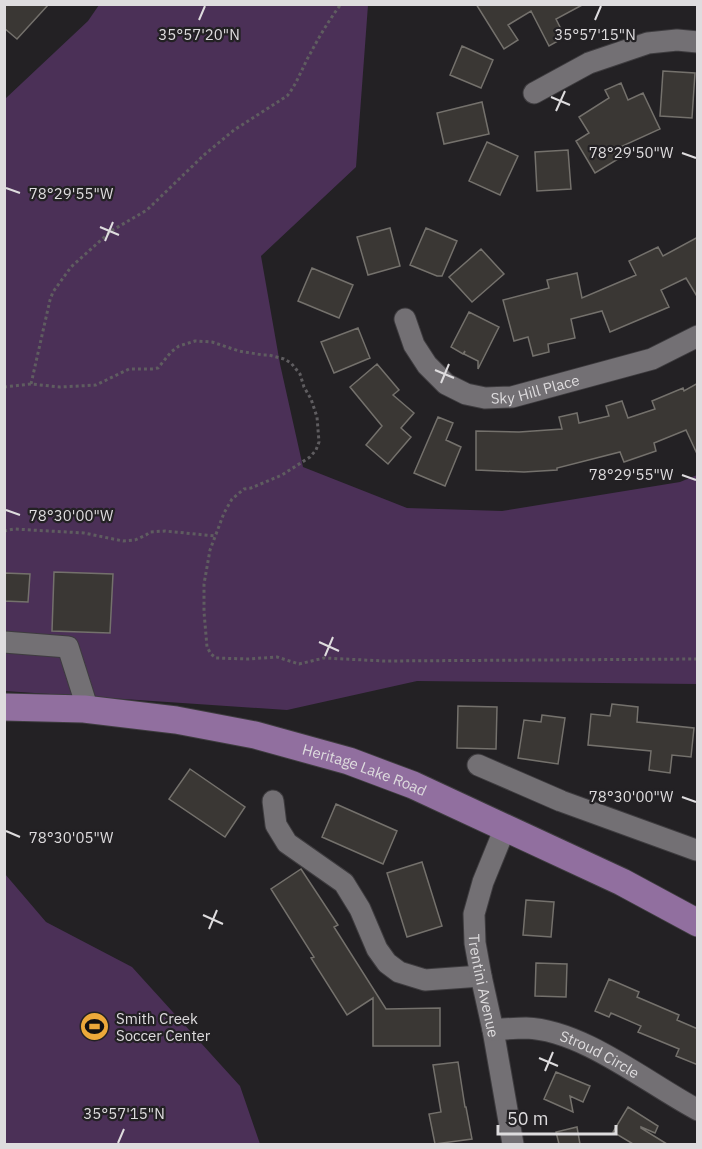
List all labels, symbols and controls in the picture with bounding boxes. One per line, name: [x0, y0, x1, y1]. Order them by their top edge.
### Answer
text: 35°57'20"N: [158, 25, 240, 44]
text: 35°57'15"N: [554, 25, 636, 44]
text: 78°29'50"W: [589, 143, 674, 162]
text: 78°29'55"W: [29, 184, 114, 203]
street label: Sky Hill Place: [490, 370, 581, 407]
text: 78°29'55"W: [589, 465, 674, 484]
text: 78°30'00"W: [29, 506, 114, 525]
street label: Heritage Lake Road: [300, 739, 430, 800]
text: 78°30'00"W: [589, 787, 674, 806]
text: 78°30'05"W: [29, 828, 114, 847]
street label: Trentini Avenue: [465, 934, 504, 1039]
place label: Smith Creek Soccer Center: [116, 1009, 211, 1045]
sports icon: Smith Creek Soccer Center: [79, 1011, 111, 1043]
street label: Stroud Circle: [558, 1026, 643, 1082]
scale bar: [498, 1098, 616, 1136]
text: 35°57'15"N: [83, 1104, 165, 1123]
text: 50 m: [507, 1107, 549, 1130]

